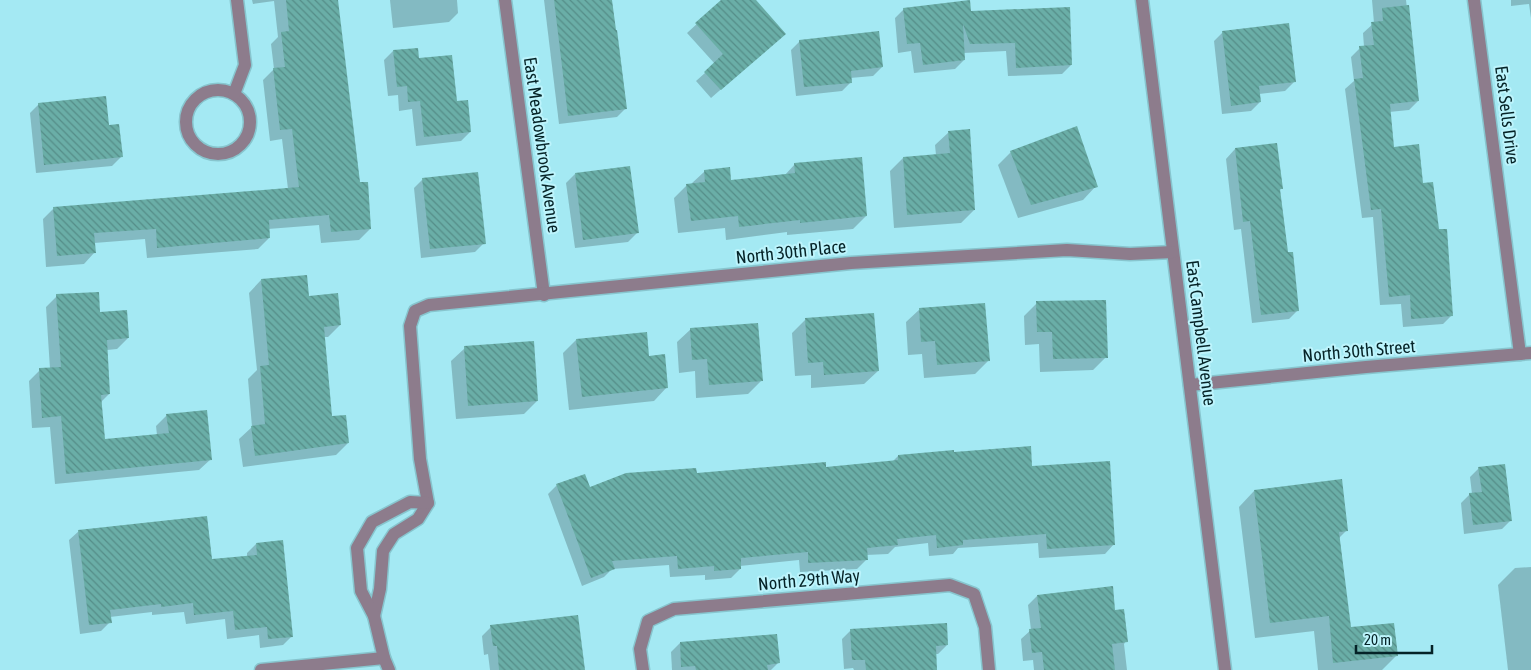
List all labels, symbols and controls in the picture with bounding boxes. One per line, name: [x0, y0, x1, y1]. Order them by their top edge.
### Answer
street label: East Meadowbrook Avenue: [520, 56, 565, 234]
street label: East Sells Drive: [1491, 64, 1524, 165]
street label: North 30th Place: [735, 235, 847, 268]
street label: East Campbell Avenue: [1182, 259, 1221, 407]
street label: North 30th Street: [1302, 335, 1416, 366]
street label: North 29th Way: [757, 565, 861, 594]
scale bar: [1356, 622, 1432, 654]
text: 20 m: [1364, 631, 1391, 648]

